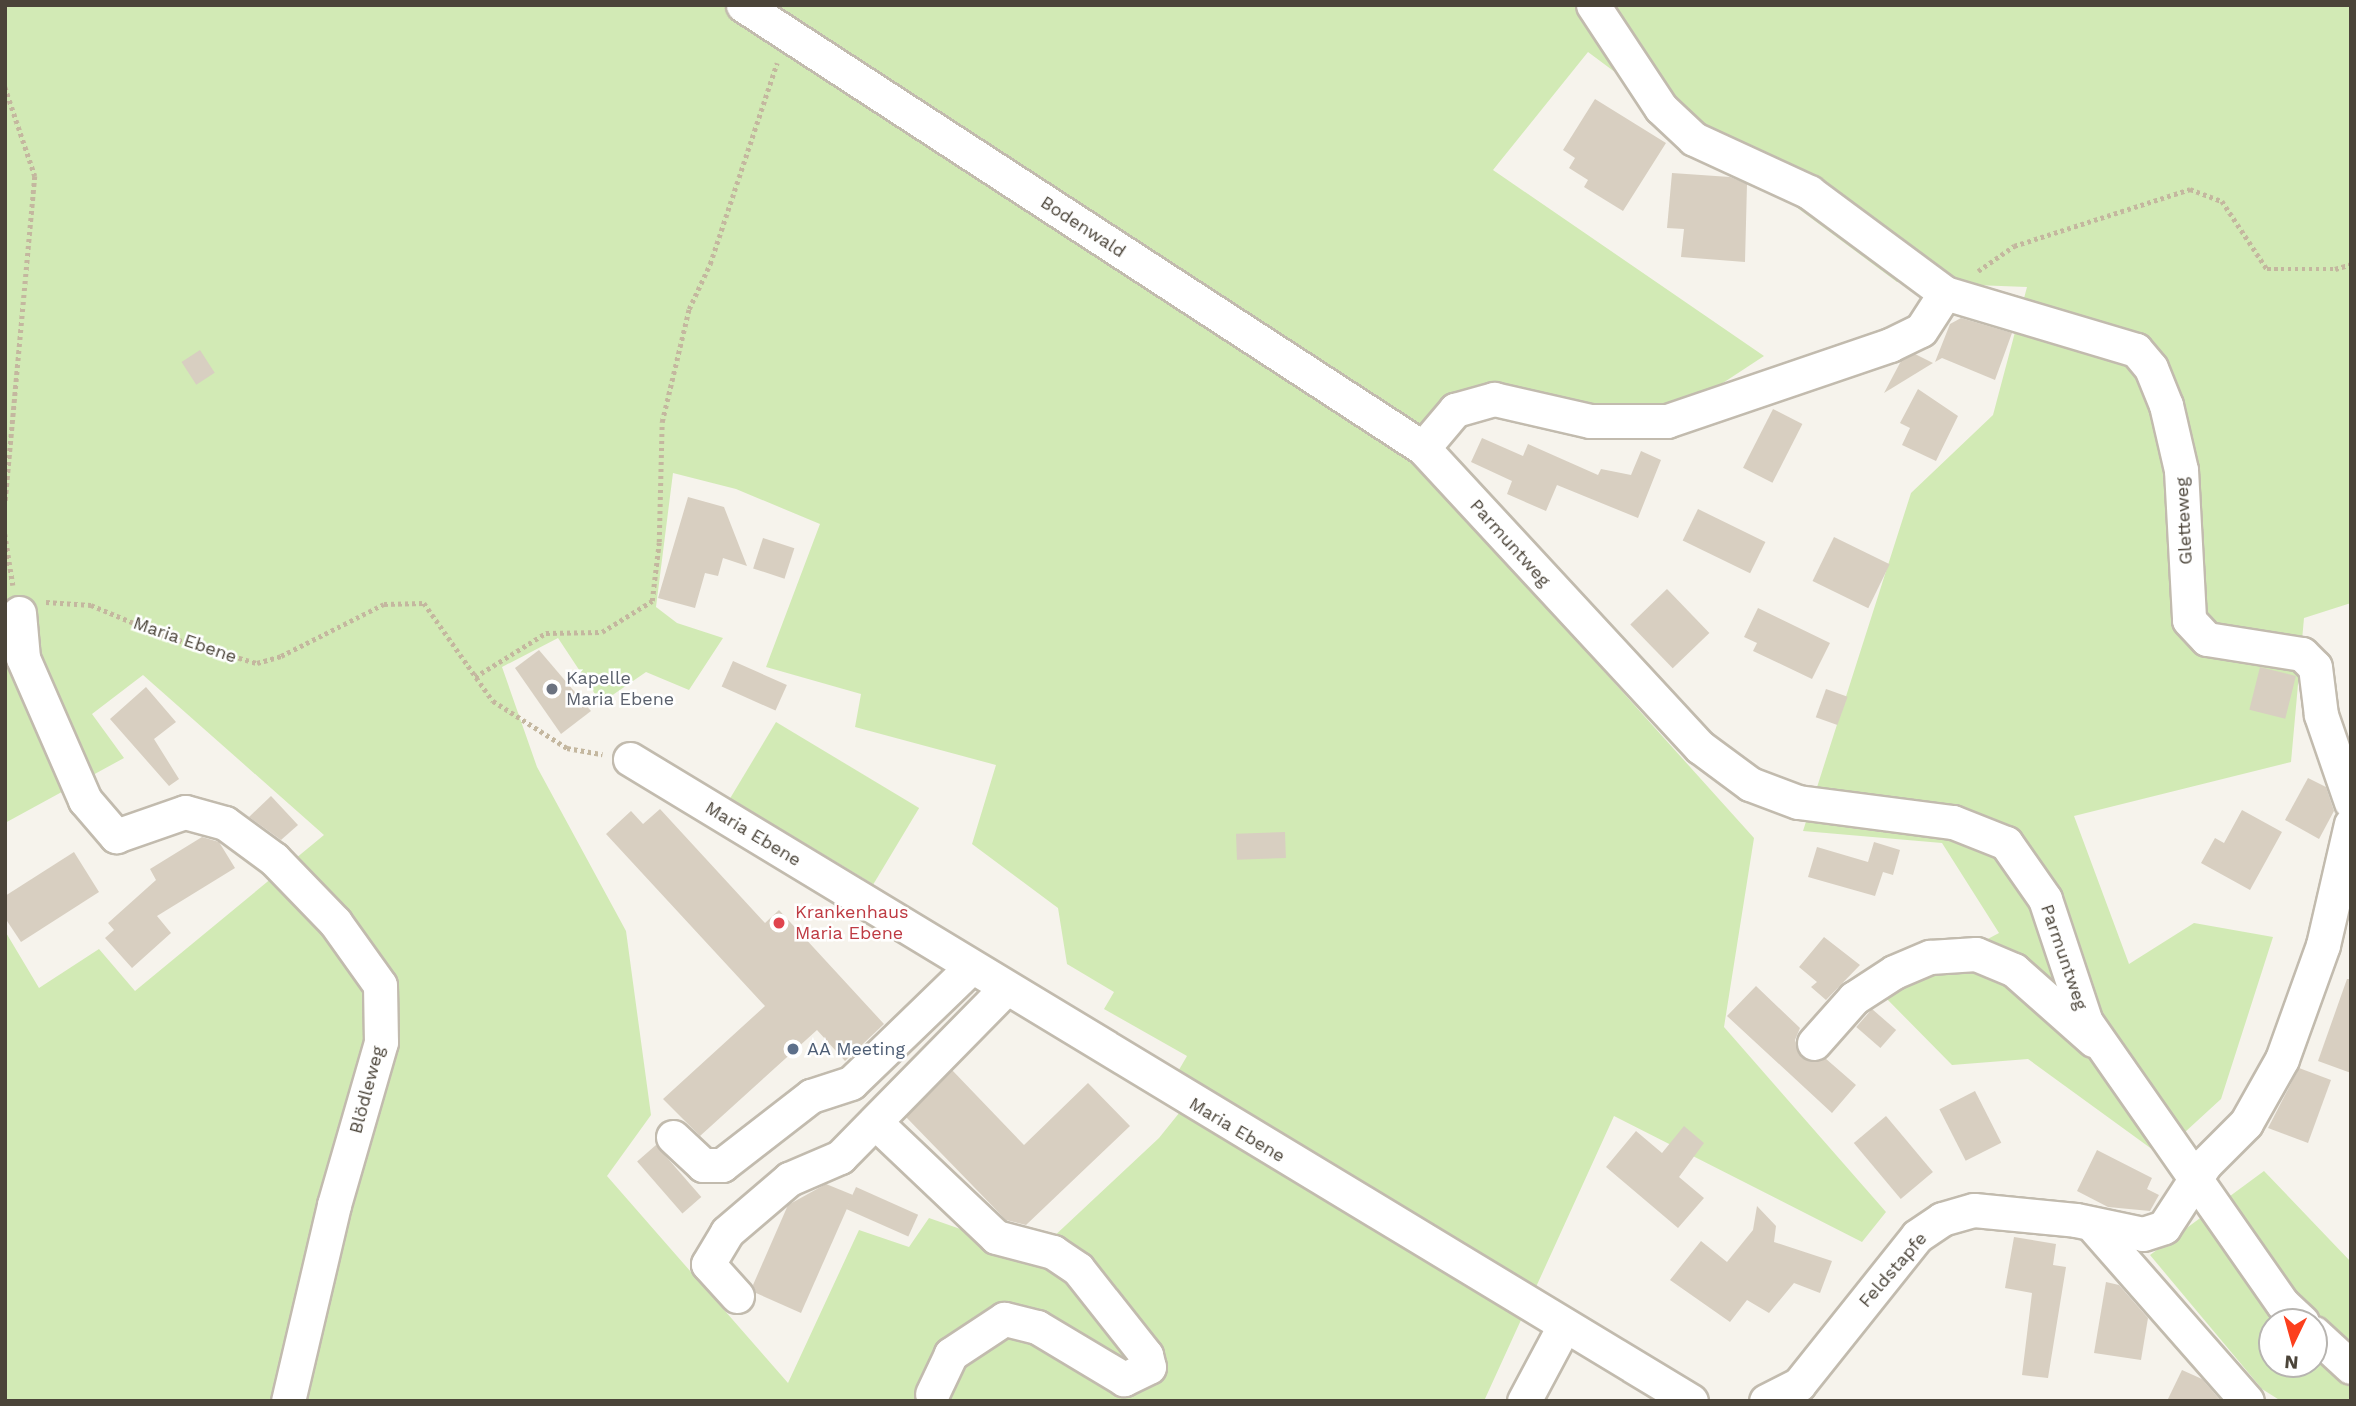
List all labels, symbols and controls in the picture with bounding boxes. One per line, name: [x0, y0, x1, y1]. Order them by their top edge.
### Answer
street label: Bodenwald: [1036, 192, 1130, 262]
street label: Gletteweg: [2171, 477, 2197, 565]
street label: Parmuntweg: [1465, 495, 1555, 591]
street label: Maria Ebene: [130, 612, 240, 668]
place label: Kapelle Maria Ebene: [566, 668, 675, 710]
marker: Kapelle Maria Ebene: [544, 681, 560, 697]
street label: Maria Ebene: [701, 797, 805, 871]
street label: Parmuntweg: [2036, 901, 2092, 1013]
place label: Krankenhaus Maria Ebene: [795, 902, 909, 944]
marker: Krankenhaus Maria Ebene: [769, 913, 789, 933]
place label: AA Meeting: [807, 1038, 906, 1060]
marker: AA Meeting: [785, 1041, 801, 1057]
street label: Blödleweg: [345, 1044, 389, 1136]
street label: Maria Ebene: [1185, 1093, 1289, 1167]
street label: Feldstapfe: [1854, 1228, 1932, 1312]
north arrow: [2258, 1308, 2328, 1378]
text: N: [2283, 1350, 2299, 1374]

